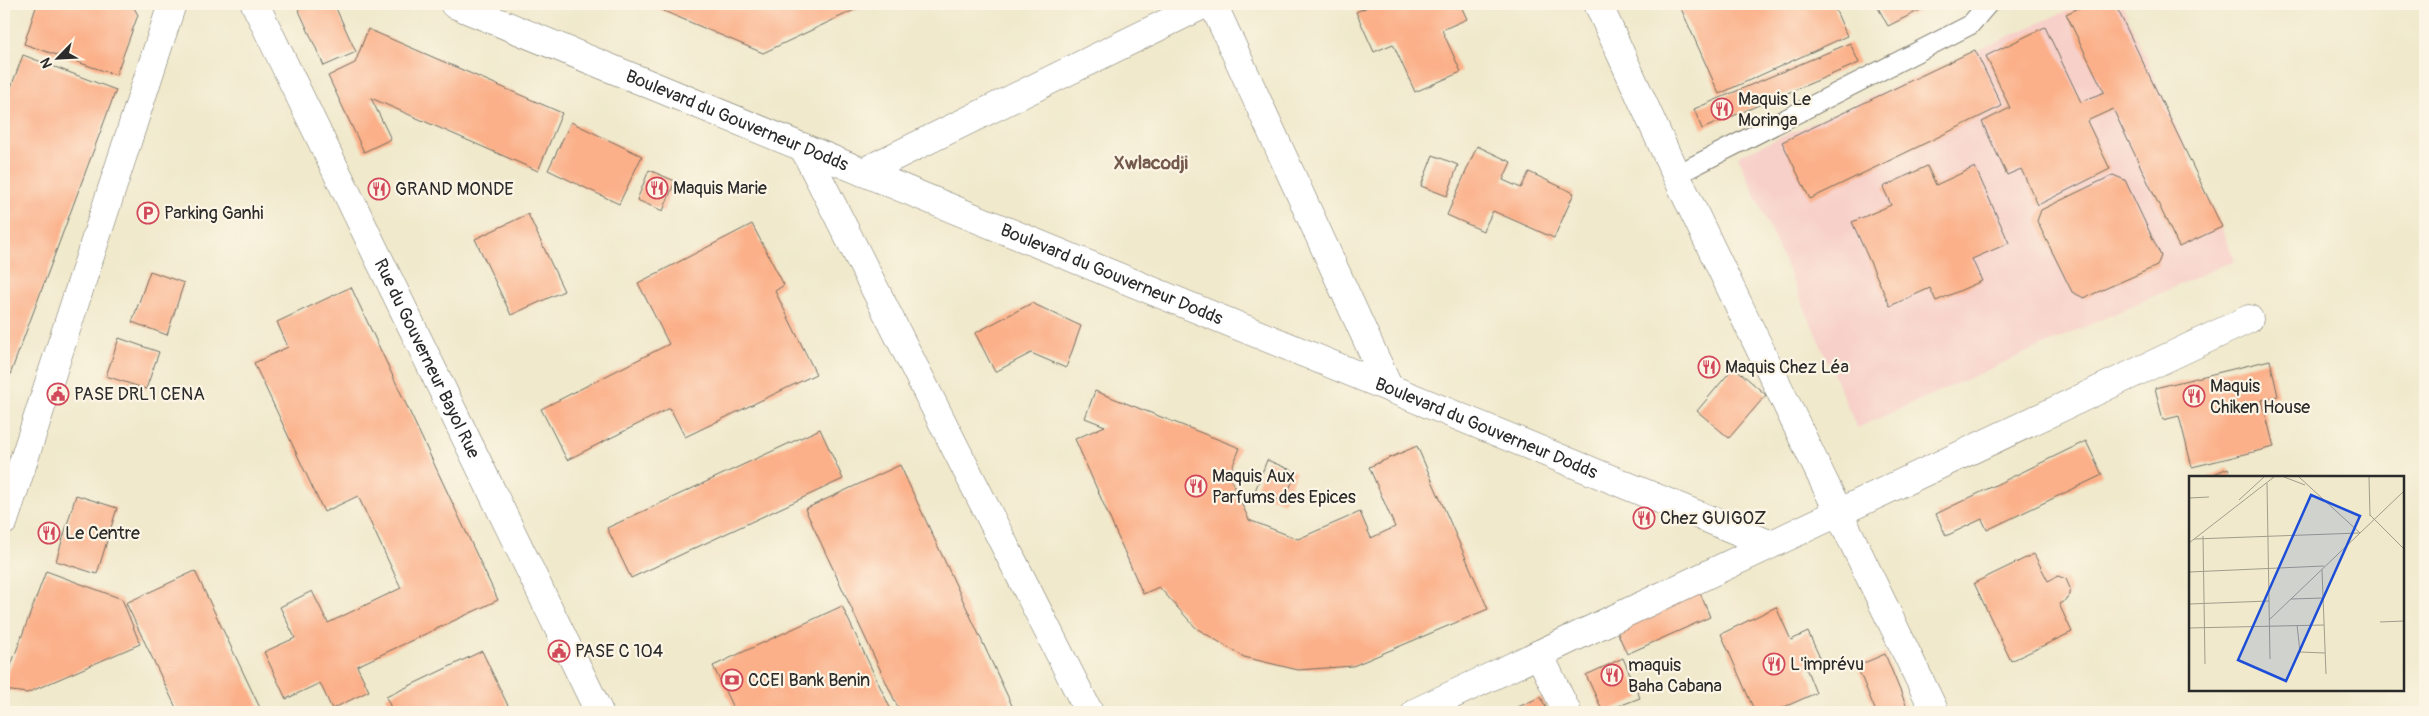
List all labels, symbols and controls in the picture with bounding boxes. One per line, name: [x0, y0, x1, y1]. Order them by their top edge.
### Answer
north arrow: [32, 32, 82, 82]
text: N: [37, 55, 56, 71]
street label: Boulevard du Gouverneur Dodds: [622, 64, 852, 176]
place label: Maquis Le Moringa: [1738, 88, 1811, 132]
restaurant icon: Maquis Le Moringa: [1710, 97, 1734, 121]
district label: Xwlacodji: [1114, 151, 1189, 175]
restaurant icon: Maquis Marie: [645, 176, 669, 200]
restaurant icon: GRAND MONDE: [367, 177, 391, 201]
place label: Maquis Marie: [673, 177, 767, 200]
place label: GRAND MONDE: [395, 178, 514, 201]
parking icon: Parking Ganhi: [136, 201, 160, 225]
place label: Parking Ganhi: [164, 202, 263, 225]
street label: Boulevard du Gouverneur Dodds: [997, 218, 1226, 330]
street label: Rue du Gouverneur Bayol Rue: [369, 255, 485, 462]
restaurant icon: Maquis Chez Léa: [1697, 355, 1721, 379]
place label: Maquis Chez Léa: [1725, 356, 1849, 379]
street label: Boulevard du Gouverneur Dodds: [1372, 372, 1601, 484]
place label: Maquis Chiken House: [2210, 375, 2310, 419]
public building icon: PASE DRL1 CENA: [46, 382, 70, 406]
place label: PASE DRL1 CENA: [74, 383, 205, 406]
restaurant icon: Maquis Chiken House: [2182, 384, 2206, 408]
place label: Maquis Aux Parfums des Epices: [1212, 465, 1356, 509]
restaurant icon: Maquis Aux Parfums des Epices: [1184, 474, 1208, 498]
inset map: [2189, 476, 2404, 691]
restaurant icon: Chez GUIGOZ: [1632, 506, 1656, 530]
place label: Chez GUIGOZ: [1660, 507, 1766, 530]
restaurant icon: Le Centre: [37, 521, 61, 545]
place label: Le Centre: [65, 522, 140, 545]
public building icon: PASE C 104: [547, 639, 571, 663]
place label: PASE C 104: [575, 640, 664, 663]
restaurant icon: L'imprévu: [1762, 652, 1786, 676]
place label: L'imprévu: [1790, 653, 1864, 676]
place label: maquis Baha Cabana: [1628, 654, 1722, 698]
restaurant icon: maquis Baha Cabana: [1600, 663, 1624, 687]
bank icon: CCEI Bank Benin: [720, 668, 744, 692]
place label: CCEI Bank Benin: [748, 669, 870, 692]

